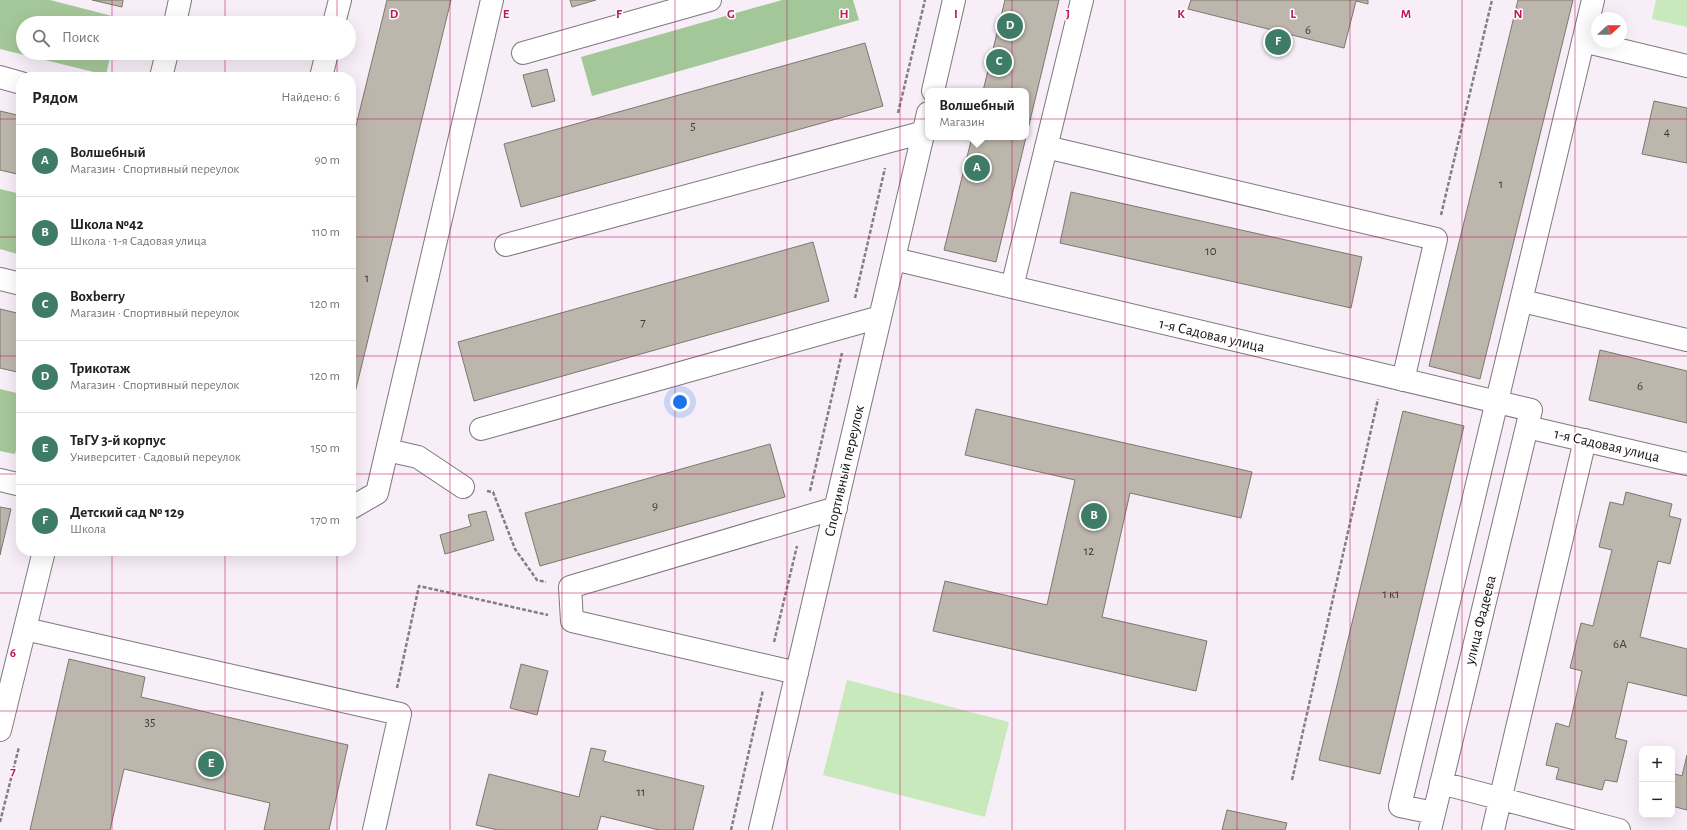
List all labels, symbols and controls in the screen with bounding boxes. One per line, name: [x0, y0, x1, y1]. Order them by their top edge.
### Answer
text: D: [390, 8, 399, 21]
text: E: [503, 8, 510, 21]
text: F: [616, 8, 623, 21]
text: G: [727, 8, 735, 21]
text: H: [839, 8, 849, 21]
text: I: [954, 8, 958, 21]
text: J: [1066, 8, 1070, 21]
text: K: [1177, 8, 1185, 21]
text: L: [1290, 8, 1296, 21]
text: M: [1401, 8, 1411, 21]
text: N: [1513, 8, 1523, 21]
pin: D: [997, 11, 1023, 41]
north arrow: [1591, 12, 1627, 48]
search box: [16, 16, 356, 60]
house number: 6: [1305, 24, 1311, 37]
icon: search: [30, 27, 52, 49]
pin: F: [1265, 27, 1291, 57]
text: Поиск: [62, 30, 100, 45]
pin: C: [986, 47, 1012, 77]
popup: [925, 88, 1029, 140]
text: Рядом: [32, 89, 78, 106]
text: Найдено: 6: [281, 91, 340, 104]
text: Волшебный: [939, 98, 1015, 113]
text: Магазин: [939, 116, 985, 129]
house number: 5: [690, 120, 696, 133]
house number: 4: [1664, 126, 1670, 139]
text: Волшебный: [70, 145, 146, 160]
pin: A: [964, 153, 990, 183]
text: A: [41, 154, 49, 167]
text: 90 m: [314, 154, 340, 167]
text: Магазин · Спортивный переулок: [70, 163, 239, 176]
house number: 1: [1499, 178, 1503, 191]
text: Школа №42: [70, 217, 144, 232]
text: B: [41, 226, 49, 239]
text: 110 m: [312, 226, 340, 239]
text: Школа · 1-я Садовая улица: [70, 235, 207, 248]
house number: 10: [1205, 245, 1217, 258]
house number: 1: [365, 272, 369, 285]
text: Boxberry: [70, 289, 125, 304]
text: C: [42, 298, 48, 311]
text: 120 m: [310, 298, 340, 311]
text: Магазин · Спортивный переулок: [70, 307, 239, 320]
house number: 7: [640, 316, 646, 329]
street label: 1-я Садовая улица: [1158, 316, 1266, 355]
text: Трикотаж: [70, 361, 130, 376]
text: D: [41, 370, 49, 383]
text: 120 m: [310, 370, 340, 383]
text: Магазин · Спортивный переулок: [70, 379, 239, 392]
house number: 6: [1637, 380, 1643, 393]
your location: [670, 392, 690, 412]
street label: Спортивный переулок: [822, 404, 867, 538]
street label: 1-я Садовая улица: [1553, 426, 1661, 465]
text: ТвГУ 3-й корпус: [70, 433, 166, 448]
text: E: [42, 442, 48, 455]
text: 150 m: [311, 442, 340, 455]
text: Университет · Садовый переулок: [70, 451, 241, 464]
house number: 9: [652, 500, 658, 513]
pin: B: [1081, 501, 1107, 531]
text: Детский сад № 129: [70, 505, 184, 520]
text: F: [42, 514, 48, 527]
text: 170 m: [311, 514, 340, 527]
text: Школа: [70, 523, 106, 536]
house number: 12: [1084, 545, 1094, 558]
street label: улица Фадеева: [1462, 574, 1499, 667]
house number: 1 к1: [1382, 588, 1400, 601]
house number: 6А: [1613, 638, 1627, 651]
text: 6: [10, 647, 16, 660]
house number: 35: [145, 716, 155, 729]
map controls: [1639, 746, 1675, 818]
button: +: [1639, 746, 1675, 782]
pin: E: [198, 749, 224, 779]
text: 7: [10, 765, 16, 778]
button: −: [1639, 782, 1675, 818]
house number: 11: [637, 786, 645, 799]

